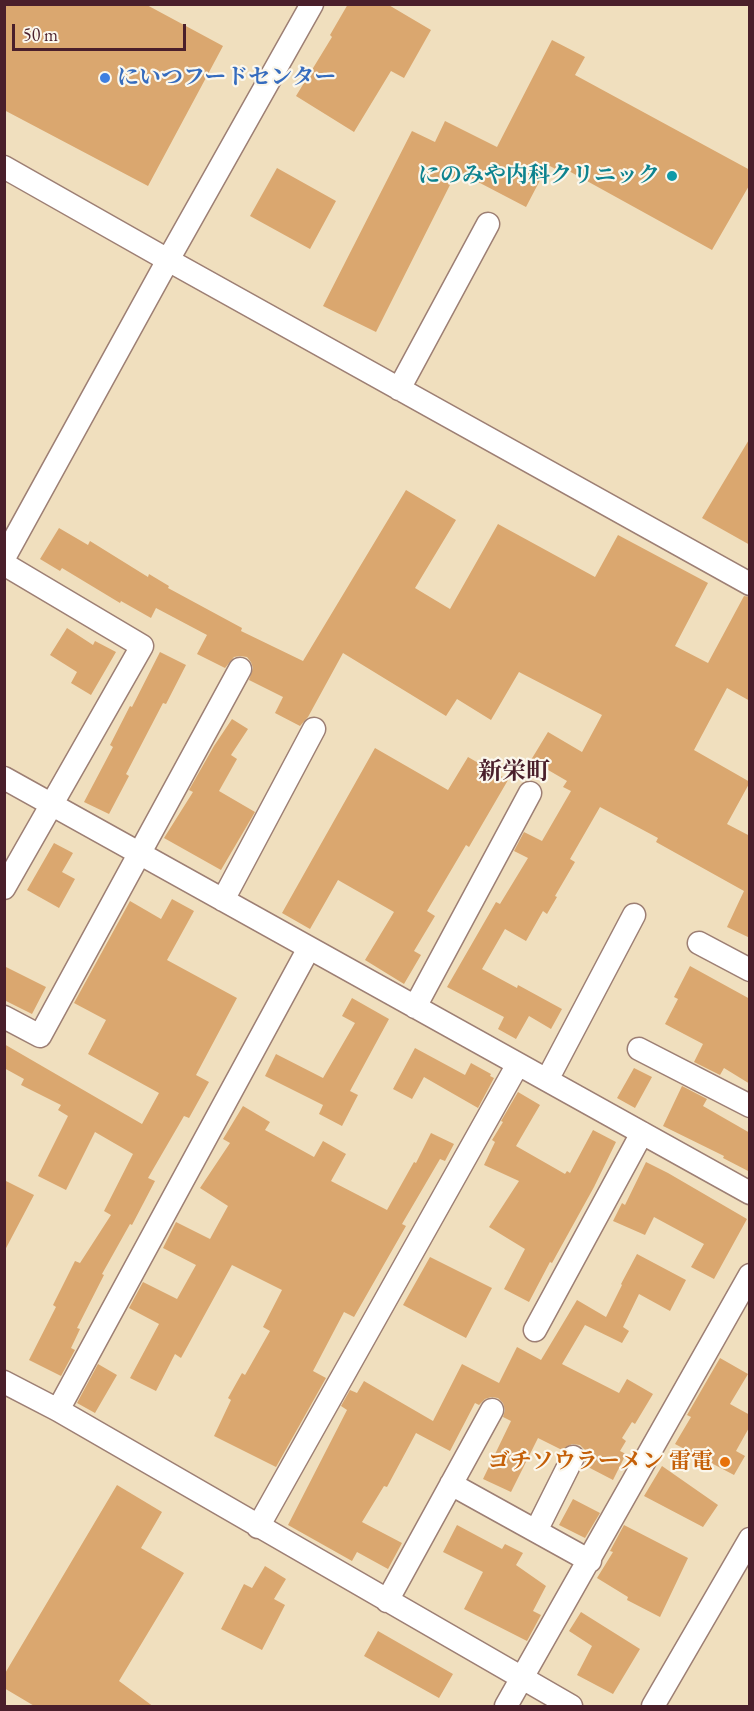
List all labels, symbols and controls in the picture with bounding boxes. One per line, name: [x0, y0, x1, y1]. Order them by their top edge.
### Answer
scale bar: [15, 12, 189, 50]
text: 50 m: [23, 23, 58, 46]
place label: にいつフードセンター: [117, 65, 336, 91]
marker: にいつフードセンター: [98, 71, 112, 85]
place label: にのみや内科クリニック: [418, 163, 660, 189]
marker: にのみや内科クリニック: [665, 169, 679, 183]
district label: 新栄町: [478, 758, 550, 786]
place label: ゴチソウラーメン 雷電: [488, 1449, 713, 1475]
marker: ゴチソウラーメン 雷電: [718, 1455, 732, 1469]

